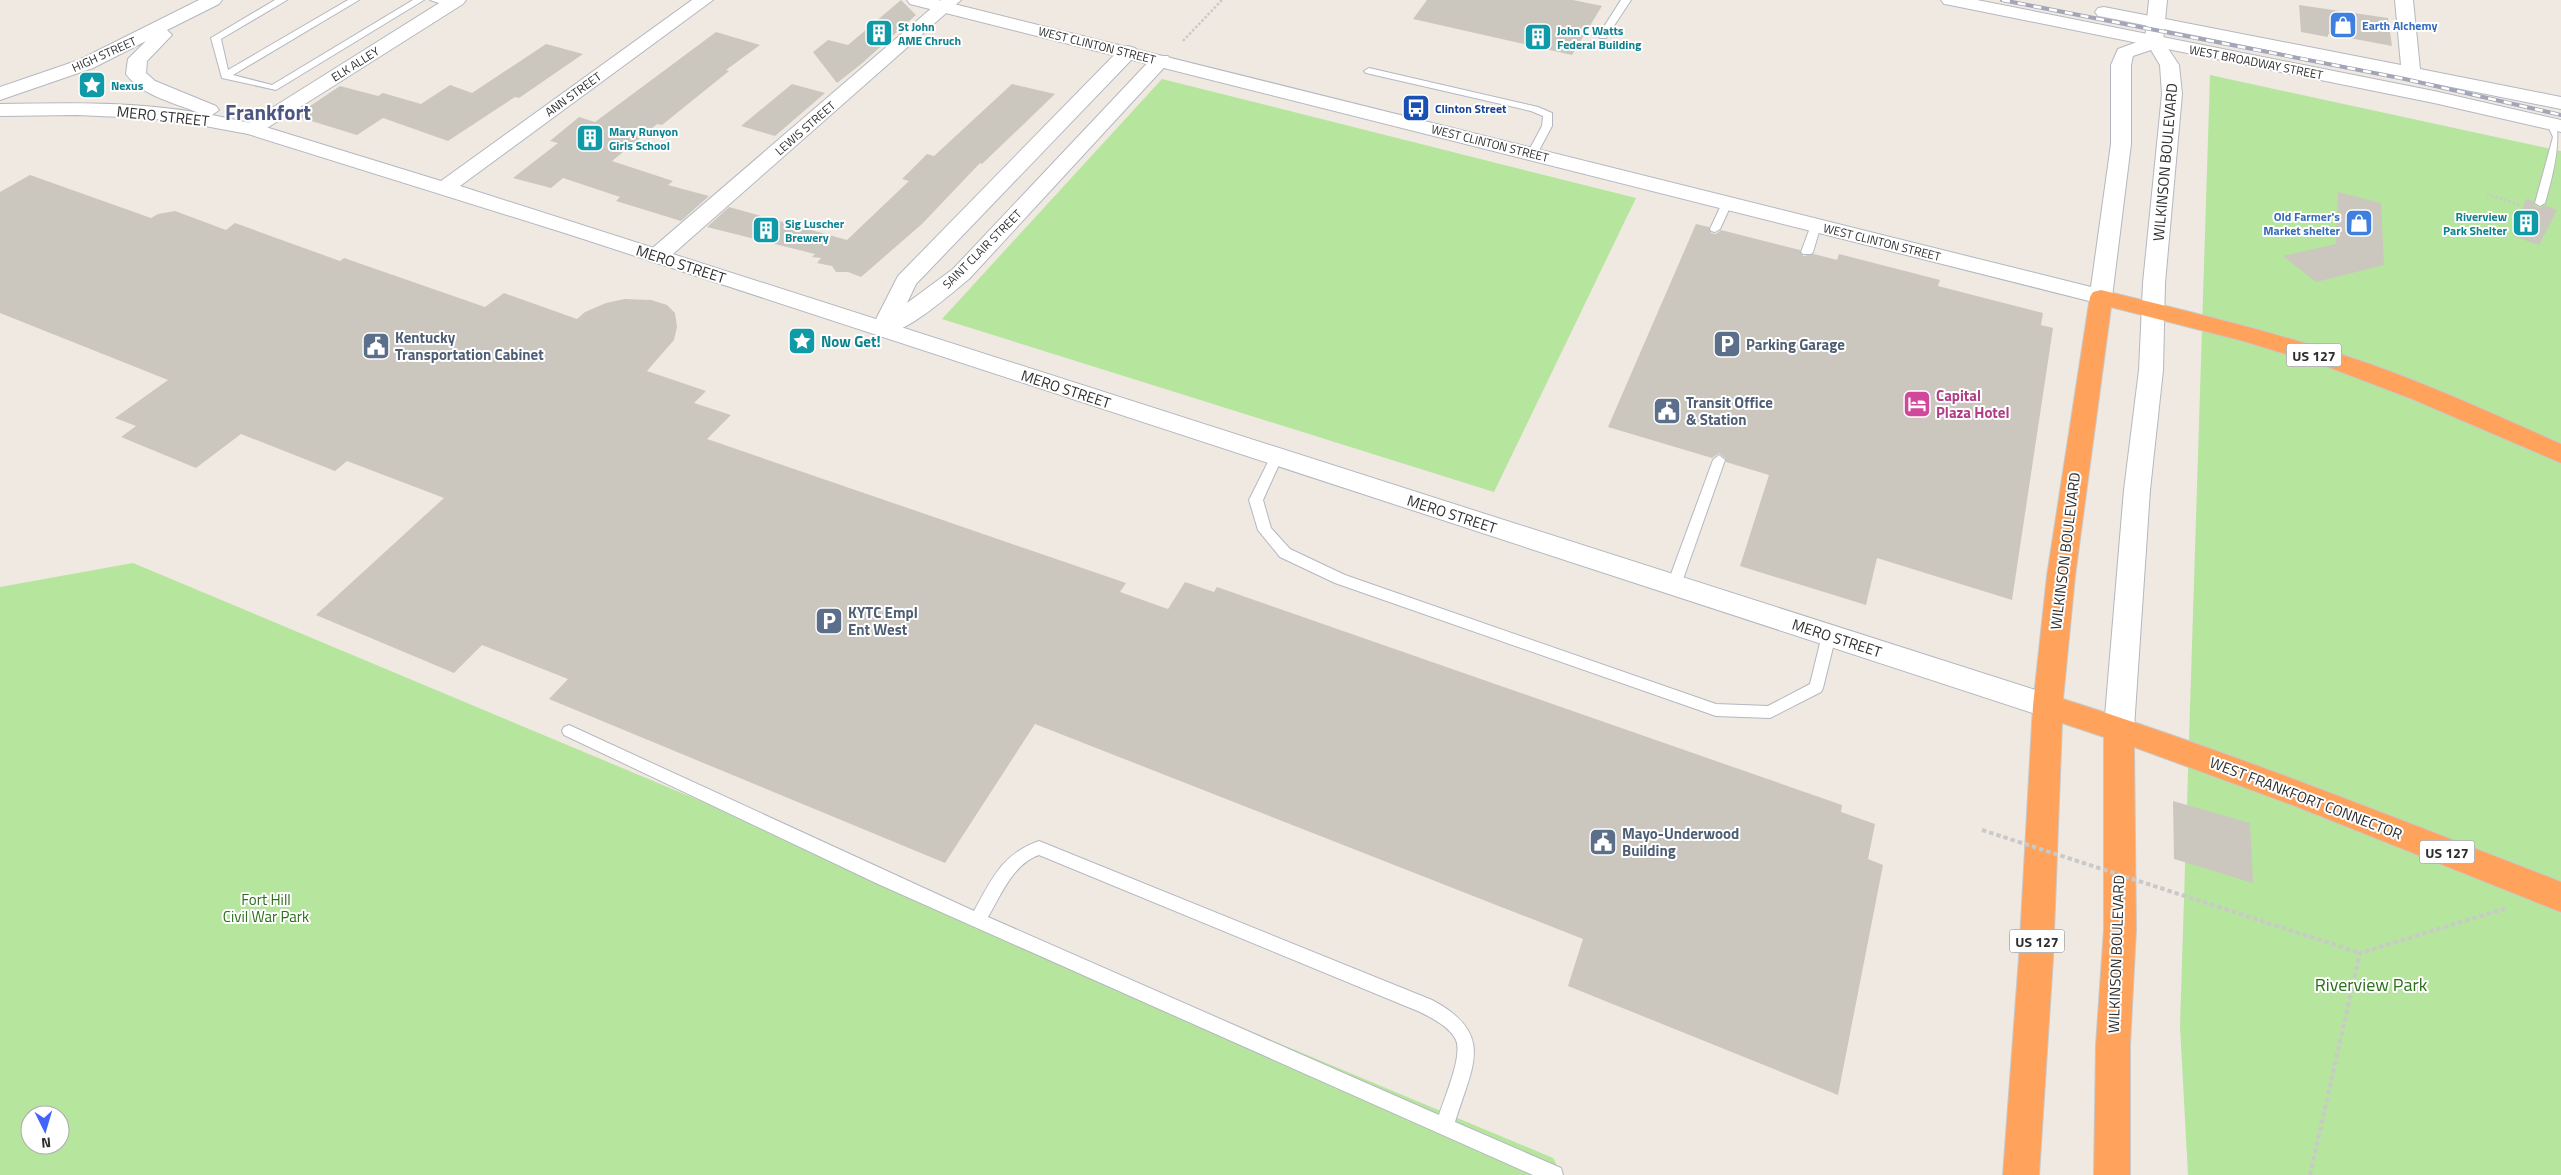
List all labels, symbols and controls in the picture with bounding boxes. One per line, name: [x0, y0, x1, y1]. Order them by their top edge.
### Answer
shop icon: Earth Alchemy: [2328, 10, 2358, 40]
place label: Earth Alchemy: [2362, 16, 2437, 35]
place label: St John AME Chruch: [898, 17, 961, 50]
building icon: St John AME Chruch: [864, 18, 894, 48]
street label: WEST CLINTON STREET: [1036, 21, 1158, 69]
place label: John C Watts Federal Building: [1557, 21, 1642, 54]
building icon: John C Watts Federal Building: [1523, 22, 1553, 52]
street label: HIGH STREET: [69, 31, 140, 77]
street label: WEST BROADWAY STREET: [2187, 40, 2325, 84]
street label: ELK ALLEY: [327, 41, 383, 86]
street label: ANN STREET: [541, 67, 606, 121]
place icon: Nexus: [77, 70, 107, 100]
place label: Nexus: [111, 76, 144, 95]
street label: WILKINSON BOULEVARD: [2147, 82, 2183, 242]
bus stop icon: Clinton Street: [1401, 93, 1431, 123]
district label: Frankfort: [225, 96, 311, 128]
street label: LEWIS STREET: [771, 96, 840, 160]
place label: Clinton Street: [1435, 99, 1507, 118]
street label: MERO STREET: [116, 100, 211, 132]
street label: WEST CLINTON STREET: [1429, 119, 1551, 167]
place label: Mary Runyon Girls School: [609, 122, 678, 155]
building icon: Mary Runyon Girls School: [575, 123, 605, 153]
street label: SAINT CLAIR STREET: [938, 204, 1027, 293]
place label: Old Farmer's Market shelter: [2263, 207, 2341, 240]
place label: Riverview Park Shelter: [2443, 207, 2508, 240]
shop icon: Old Farmer's Market shelter: [2344, 208, 2374, 238]
building icon: Riverview Park Shelter: [2511, 208, 2541, 238]
place label: Sig Luscher Brewery: [785, 214, 845, 247]
building icon: Sig Luscher Brewery: [751, 215, 781, 245]
street label: WEST CLINTON STREET: [1821, 218, 1943, 266]
street label: MERO STREET: [633, 239, 729, 289]
place label: Kentucky Transportation Cabinet: [395, 326, 544, 366]
place icon: Now Get!: [787, 326, 817, 356]
parking icon: Parking Garage: [1712, 329, 1742, 359]
place label: Now Get!: [821, 330, 881, 353]
public building icon: Kentucky Transportation Cabinet: [361, 331, 391, 361]
place label: Parking Garage: [1746, 333, 1845, 356]
road number: US 127: [2286, 344, 2342, 366]
street label: MERO STREET: [1018, 364, 1114, 414]
place label: Capital Plaza Hotel: [1936, 384, 2010, 424]
hotel icon: Capital Plaza Hotel: [1902, 389, 1932, 419]
place label: Transit Office & Station: [1686, 391, 1773, 431]
public building icon: Transit Office & Station: [1652, 396, 1682, 426]
street label: WILKINSON BOULEVARD: [2044, 471, 2086, 631]
street label: MERO STREET: [1404, 489, 1500, 539]
place label: KYTC Empl Ent West: [848, 601, 918, 641]
parking icon: KYTC Empl Ent West: [814, 606, 844, 636]
street label: MERO STREET: [1789, 613, 1885, 663]
street label: WEST FRANKFORT CONNECTOR: [2206, 751, 2406, 845]
place label: Mayo-Underwood Building: [1622, 822, 1739, 862]
public building icon: Mayo-Underwood Building: [1588, 827, 1618, 857]
road number: US 127: [2420, 840, 2474, 864]
street label: WILKINSON BOULEVARD: [2102, 874, 2130, 1034]
park label: Fort Hill Civil War Park: [223, 888, 309, 928]
road number: US 127: [2010, 929, 2064, 952]
park label: Riverview Park: [2315, 971, 2428, 998]
north arrow: [20, 1105, 70, 1155]
text: N: [40, 1133, 52, 1154]

